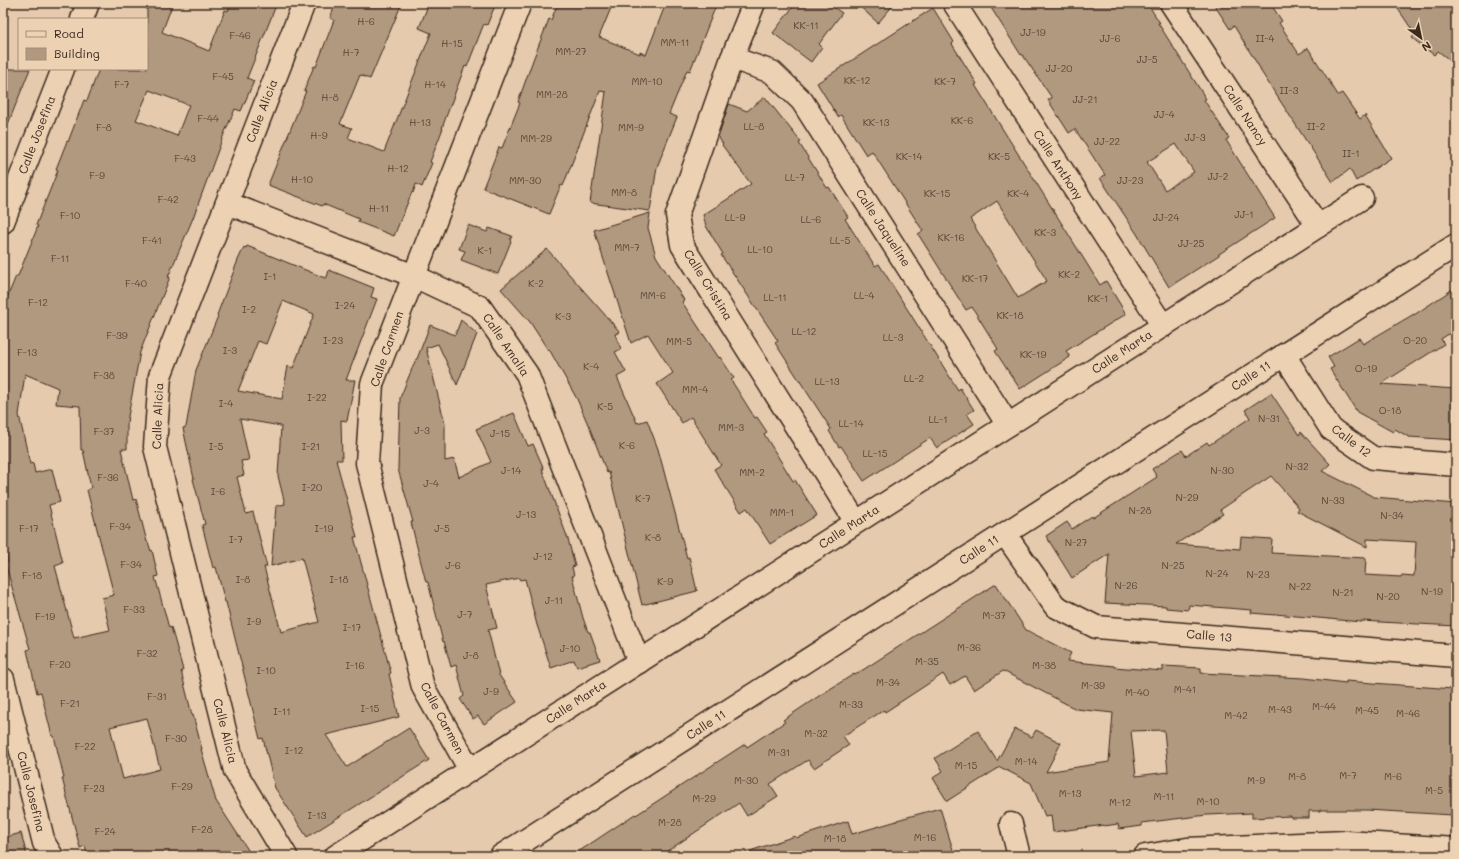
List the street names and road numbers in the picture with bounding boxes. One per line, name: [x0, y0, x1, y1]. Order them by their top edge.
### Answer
street label: Calle Alicia: [242, 77, 280, 145]
street label: Calle Nancy: [1220, 81, 1272, 148]
street label: Calle Josefina: [14, 93, 58, 176]
street label: Calle Anthony: [1030, 126, 1087, 203]
street label: Calle Jaqueline: [853, 185, 915, 269]
street label: Calle Cristina: [681, 246, 737, 323]
street label: Calle Carmen: [366, 309, 406, 389]
street label: Calle Amalia: [480, 310, 534, 379]
street label: Calle Marta: [1088, 326, 1155, 377]
street label: Calle 11: [1228, 356, 1273, 394]
street label: Calle Alicia: [148, 382, 166, 449]
street label: Calle 12: [1329, 420, 1375, 460]
street label: Calle Marta: [815, 501, 882, 552]
street label: Calle 11: [956, 530, 1001, 568]
street label: Calle 13: [1186, 625, 1233, 645]
street label: Calle Marta: [542, 676, 609, 727]
street label: Calle Carmen: [417, 679, 469, 756]
street label: Calle Alicia: [210, 697, 242, 765]
street label: Calle 11: [683, 705, 728, 743]
street label: Calle Josefina: [14, 750, 50, 834]

